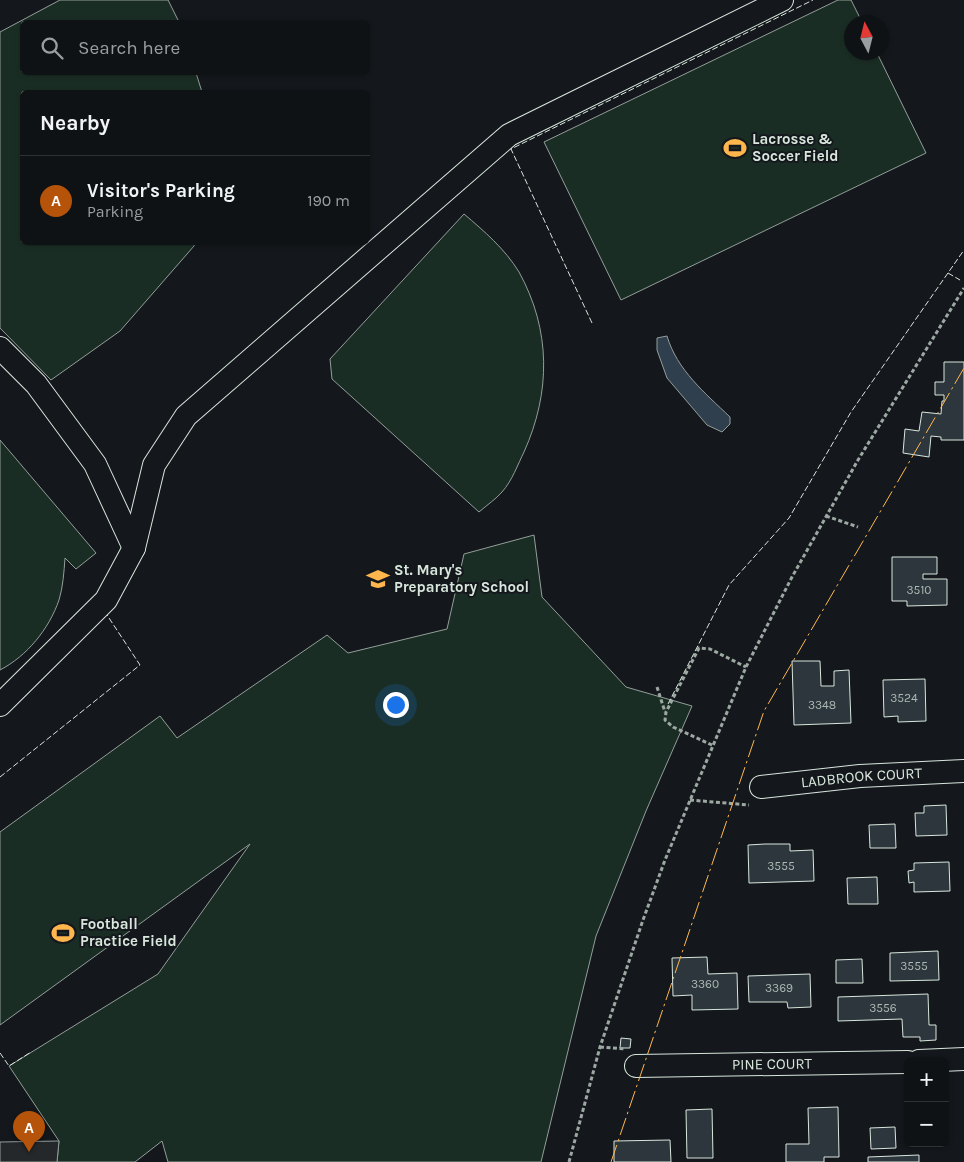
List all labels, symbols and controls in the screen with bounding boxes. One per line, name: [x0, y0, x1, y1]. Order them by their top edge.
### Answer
north arrow: [844, 15, 889, 60]
search box: [20, 20, 370, 75]
icon: search: [38, 34, 66, 62]
text: Search here: [78, 37, 180, 59]
text: Nearby: [40, 111, 110, 135]
place label: Lacrosse & Soccer Field: [752, 130, 838, 165]
sports icon: Lacrosse & Soccer Field: [722, 135, 748, 161]
text: Visitor's Parking: [87, 180, 235, 202]
text: A: [51, 191, 61, 210]
text: 190 m: [307, 191, 350, 210]
text: Parking: [87, 202, 143, 221]
place label: St. Mary's Preparatory School: [394, 561, 529, 596]
school or university icon: St. Mary's Preparatory School: [365, 566, 391, 592]
house number: 3510: [907, 583, 931, 597]
house number: 3524: [890, 691, 918, 705]
your location: [383, 692, 409, 718]
house number: 3348: [808, 698, 836, 712]
street label: LADBROOK COURT: [800, 764, 923, 792]
house number: 3555: [767, 859, 795, 873]
place label: Football Practice Field: [80, 915, 177, 950]
sports icon: Football Practice Field: [50, 920, 76, 946]
house number: 3555: [900, 959, 928, 973]
house number: 3360: [691, 977, 719, 991]
house number: 3369: [765, 981, 793, 995]
house number: 3556: [869, 1001, 897, 1015]
street label: PINE COURT: [732, 1054, 813, 1074]
map controls: [904, 1057, 949, 1147]
button: +: [904, 1057, 949, 1102]
button: −: [904, 1102, 949, 1147]
pin: A: [13, 1111, 45, 1152]

